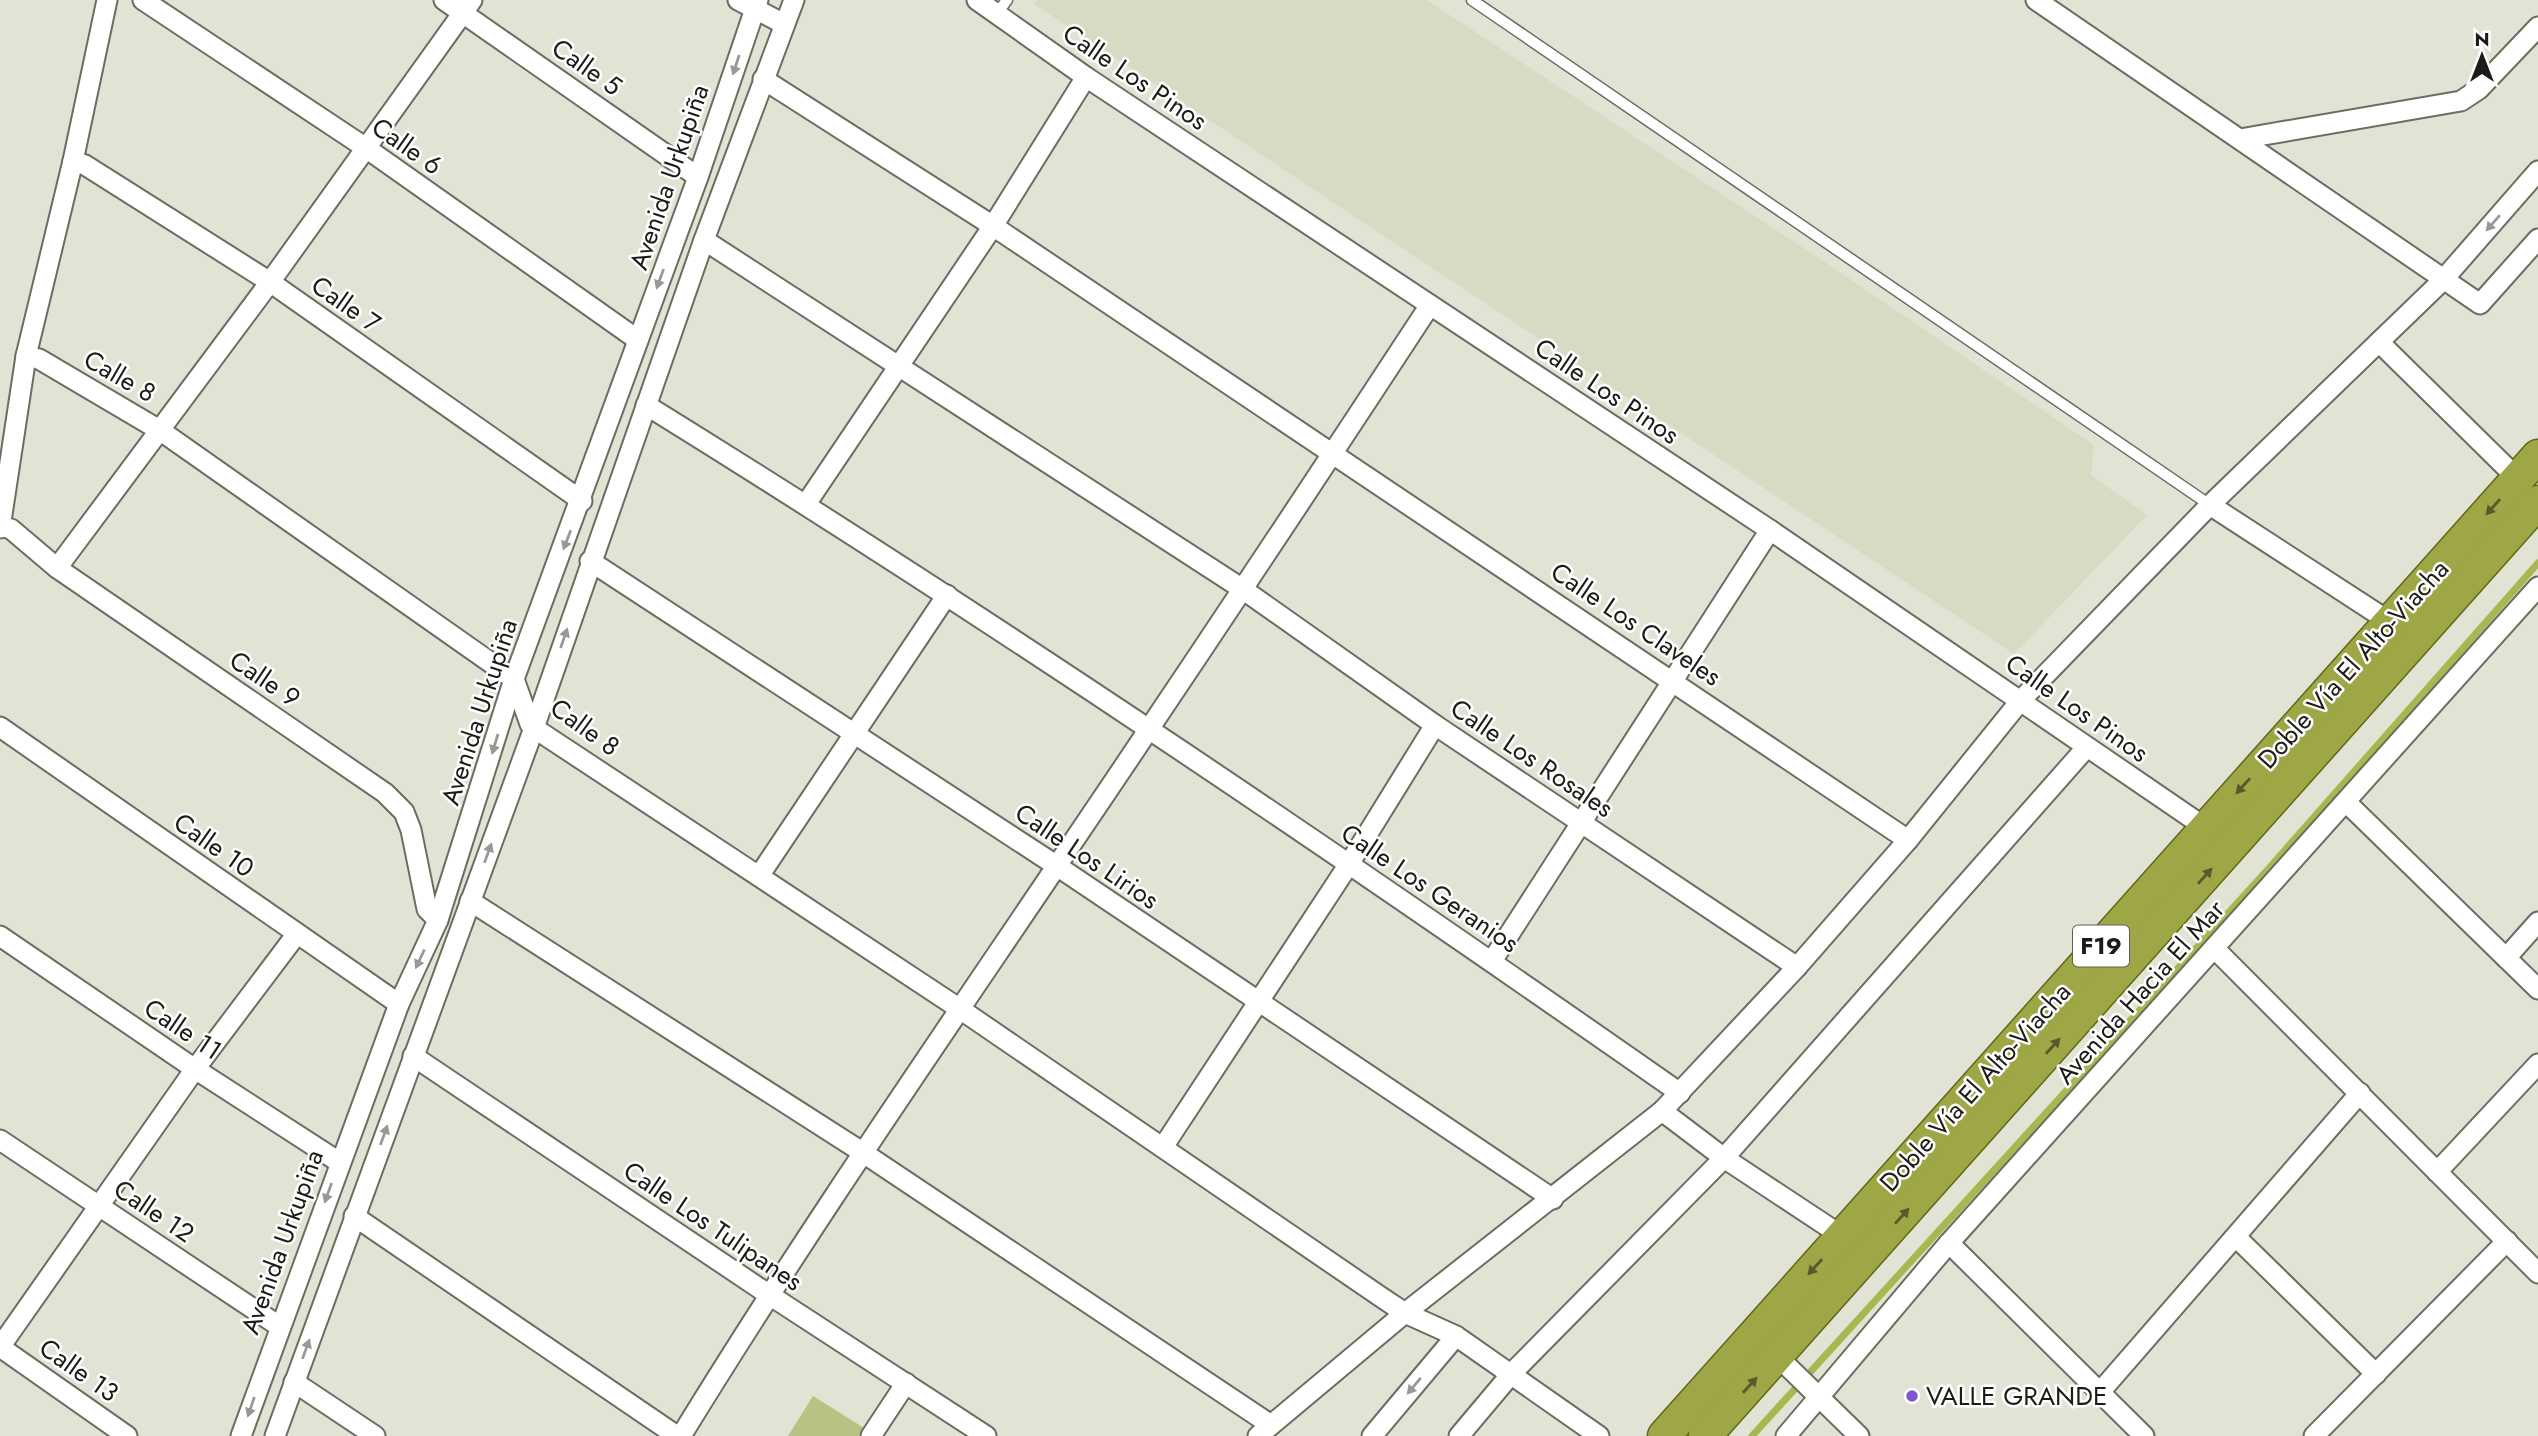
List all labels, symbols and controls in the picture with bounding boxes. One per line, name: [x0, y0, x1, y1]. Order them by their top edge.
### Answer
street label: Calle Los Pinos: [1055, 15, 1215, 139]
north arrow: [2447, 21, 2517, 91]
text: N: [2474, 26, 2490, 53]
street label: Calle 5: [544, 29, 630, 105]
one-way arrow: [730, 54, 741, 75]
street label: Avenida Urkupiña: [620, 79, 718, 275]
street label: Calle 6: [364, 108, 450, 184]
one-way arrow: [2485, 214, 2501, 232]
street label: Calle 7: [304, 266, 389, 342]
one-way arrow: [655, 269, 666, 290]
street label: Calle Los Pinos: [1527, 329, 1687, 453]
street label: Calle 8: [77, 340, 163, 412]
one-way arrow: [2485, 498, 2501, 515]
one-way arrow: [562, 529, 573, 550]
street label: Doble Vía El Alto-Viacha: [2248, 551, 2458, 777]
street label: Calle Los Claveles: [1543, 553, 1729, 695]
street label: Avenida Urkupiña: [431, 614, 527, 810]
one-way arrow: [560, 628, 570, 649]
street label: Calle 9: [222, 641, 308, 717]
street label: Calle Los Pinos: [1998, 645, 2156, 771]
street label: Calle 8: [542, 689, 628, 765]
street label: Calle Los Rosales: [1443, 689, 1621, 827]
one-way arrow: [489, 734, 499, 755]
one-way arrow: [2236, 778, 2252, 795]
street label: Calle Los Lirios: [1007, 794, 1167, 918]
street label: Calle 10: [166, 803, 262, 887]
street label: Calle Los Geranios: [1333, 814, 1527, 962]
one-way arrow: [483, 842, 494, 863]
one-way arrow: [2197, 867, 2213, 885]
street label: Avenida Hacia El Mar: [2047, 891, 2233, 1093]
road number: F19: [2073, 926, 2129, 966]
one-way arrow: [414, 948, 425, 969]
street label: Doble Vía El Alto-Viacha: [1870, 974, 2080, 1200]
street label: Calle 11: [136, 989, 230, 1069]
one-way arrow: [2045, 1037, 2061, 1055]
one-way arrow: [379, 1125, 390, 1146]
street label: Avenida Urkupiña: [231, 1145, 333, 1339]
street label: Calle Los Tulipanes: [616, 1152, 810, 1300]
street label: Calle 12: [106, 1170, 202, 1252]
one-way arrow: [322, 1182, 333, 1203]
one-way arrow: [1894, 1207, 1910, 1225]
one-way arrow: [1807, 1258, 1823, 1275]
street label: Calle 13: [31, 1329, 127, 1411]
one-way arrow: [301, 1338, 312, 1359]
one-way arrow: [1406, 1377, 1422, 1395]
one-way arrow: [1742, 1377, 1758, 1394]
place label: VALLE GRANDE: [1926, 1377, 2107, 1415]
marker: VALLE GRANDE: [1904, 1388, 1920, 1404]
one-way arrow: [245, 1397, 256, 1418]

